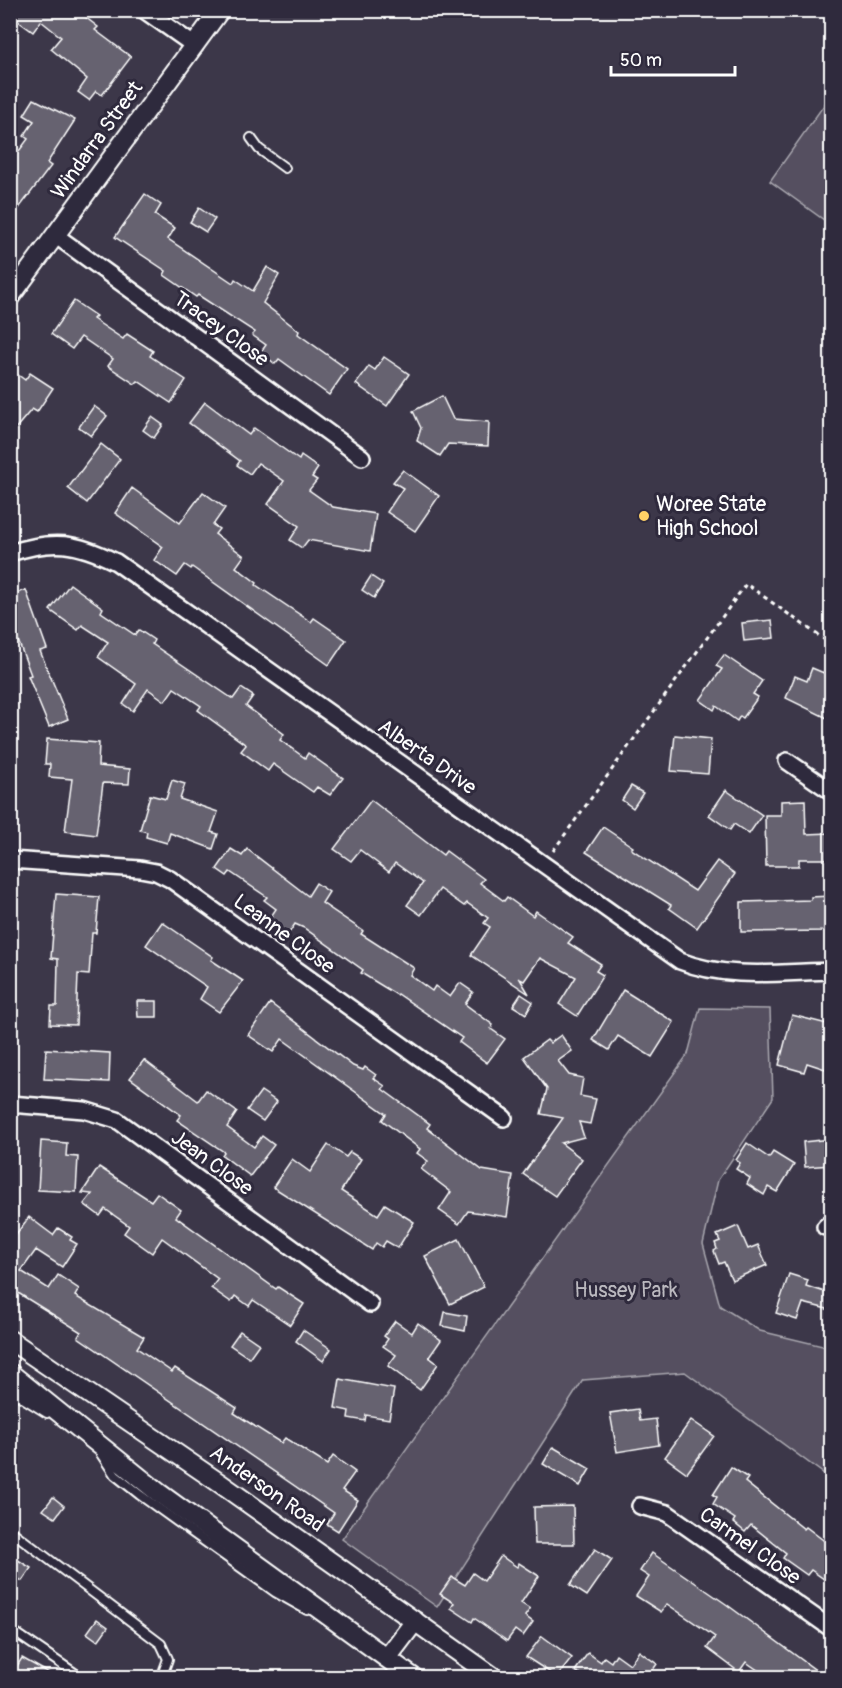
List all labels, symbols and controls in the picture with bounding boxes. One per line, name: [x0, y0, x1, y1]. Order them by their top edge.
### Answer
scale bar: [611, 39, 736, 77]
text: 50 m: [620, 49, 662, 72]
street label: Windarra Street: [45, 75, 149, 204]
street label: Tracey Close: [168, 285, 275, 373]
place label: Woree State High School: [656, 491, 767, 542]
marker: Woree State High School: [637, 509, 651, 523]
street label: Alberta Drive: [372, 713, 482, 801]
street label: Leanne Close: [228, 888, 341, 980]
street label: Jean Close: [166, 1124, 259, 1202]
park label: Hussey Park: [574, 1277, 678, 1304]
street label: Anderson Road: [204, 1439, 330, 1539]
street label: Carmel Close: [694, 1501, 806, 1591]

